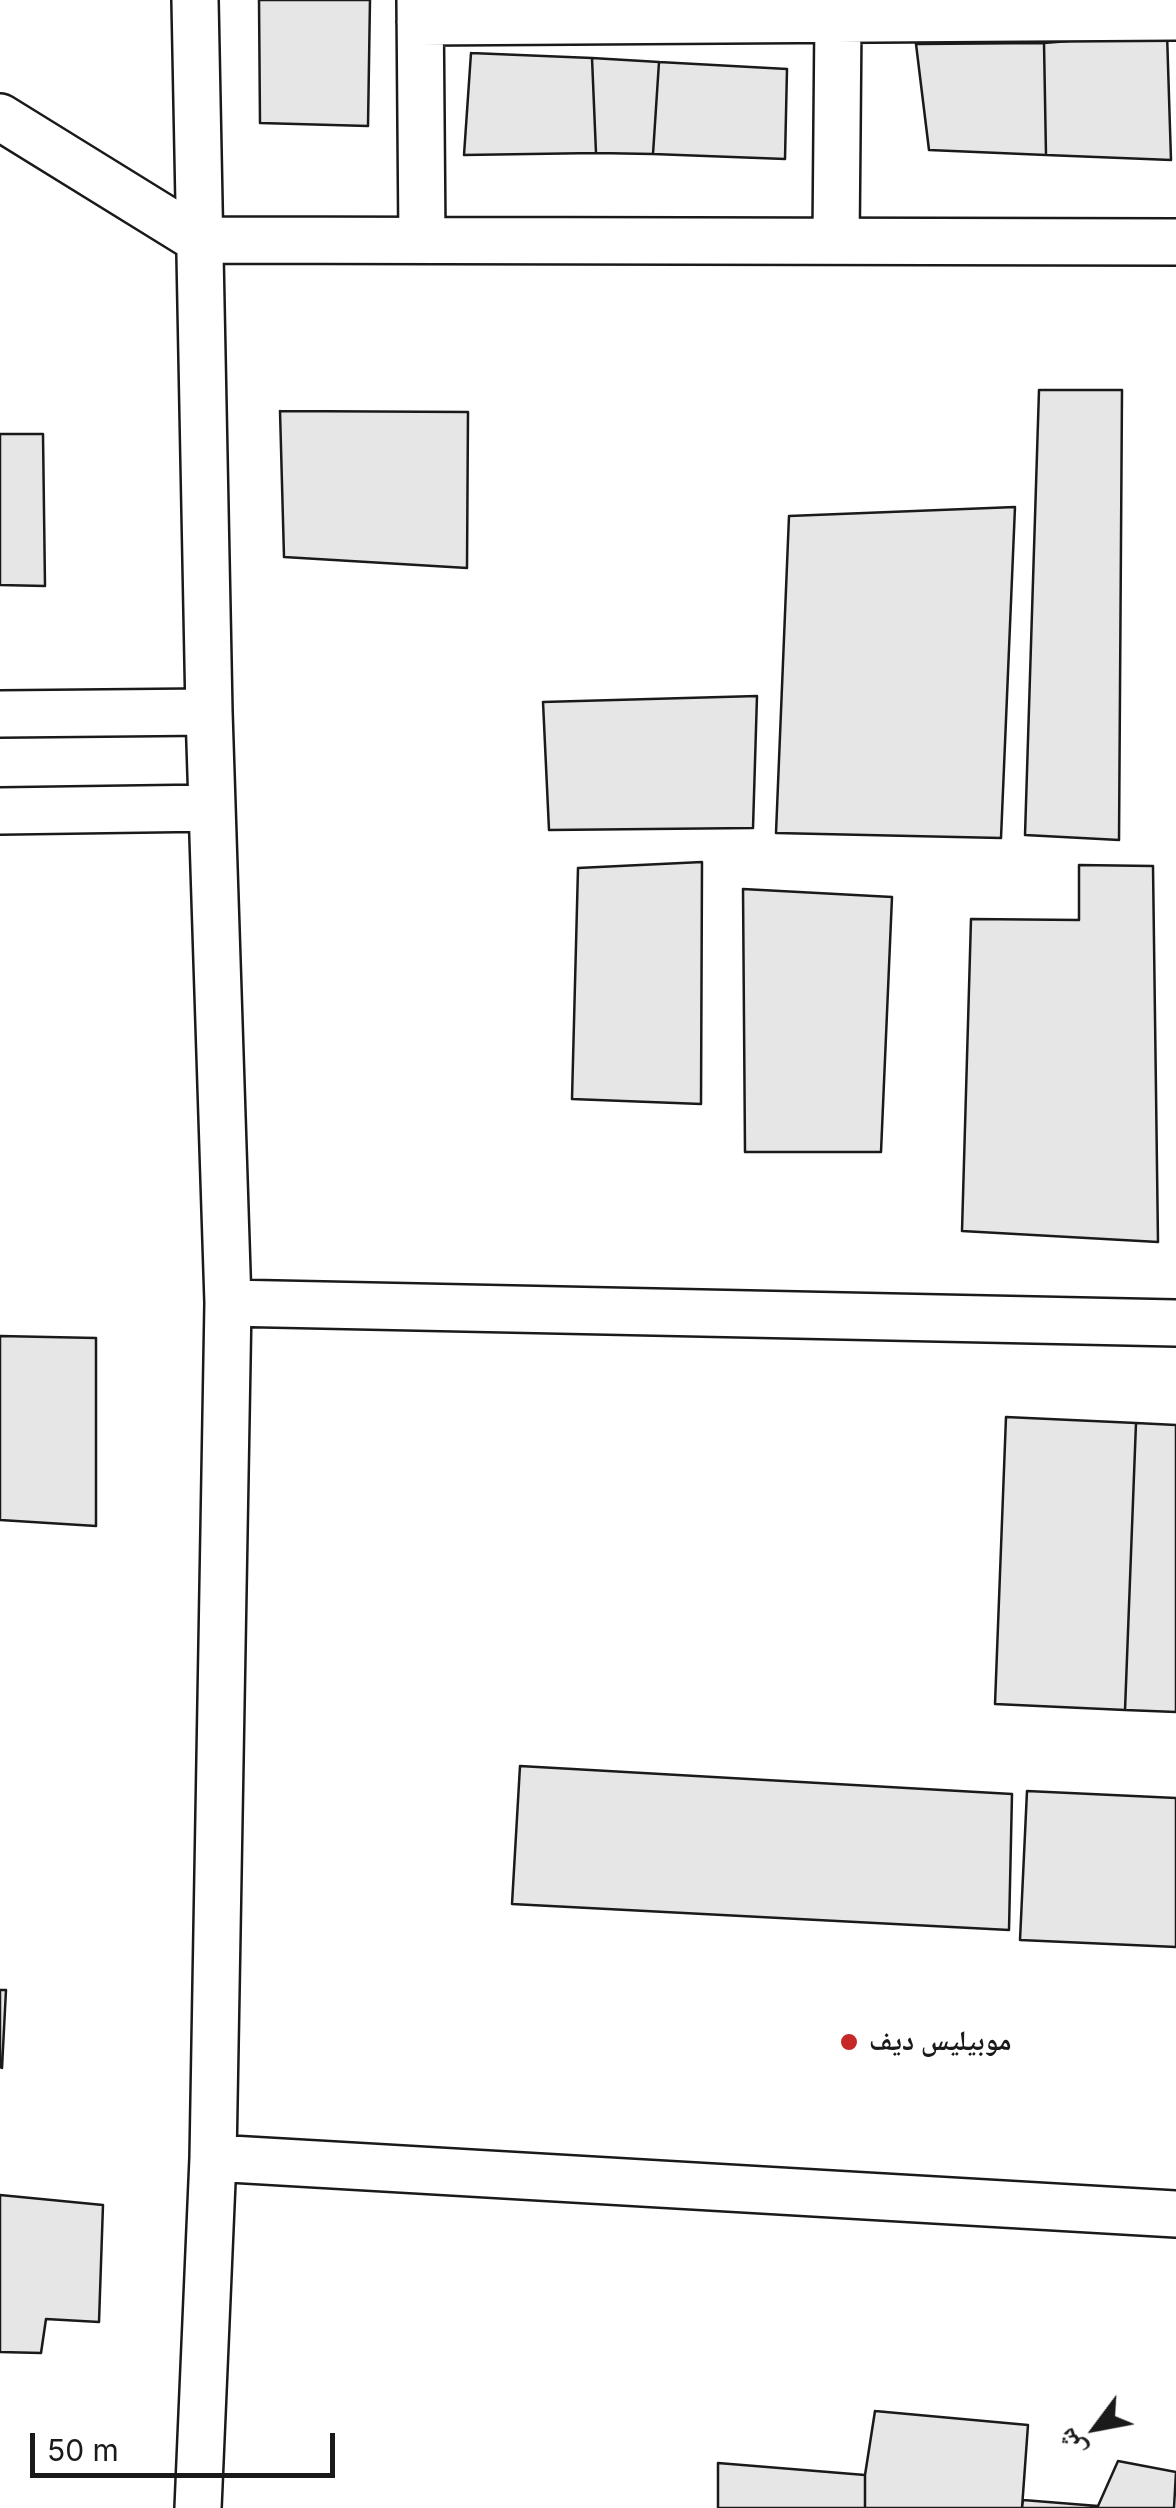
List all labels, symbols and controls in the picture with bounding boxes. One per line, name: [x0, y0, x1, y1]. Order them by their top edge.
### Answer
place label: موبيليس ديف: [869, 2025, 1011, 2059]
marker: موبيليس ديف: [838, 2031, 860, 2053]
north arrow: [1046, 2378, 1146, 2478]
scale bar: [35, 2413, 340, 2475]
text: ش: [1048, 2422, 1093, 2466]
text: 50 m: [47, 2432, 119, 2468]

